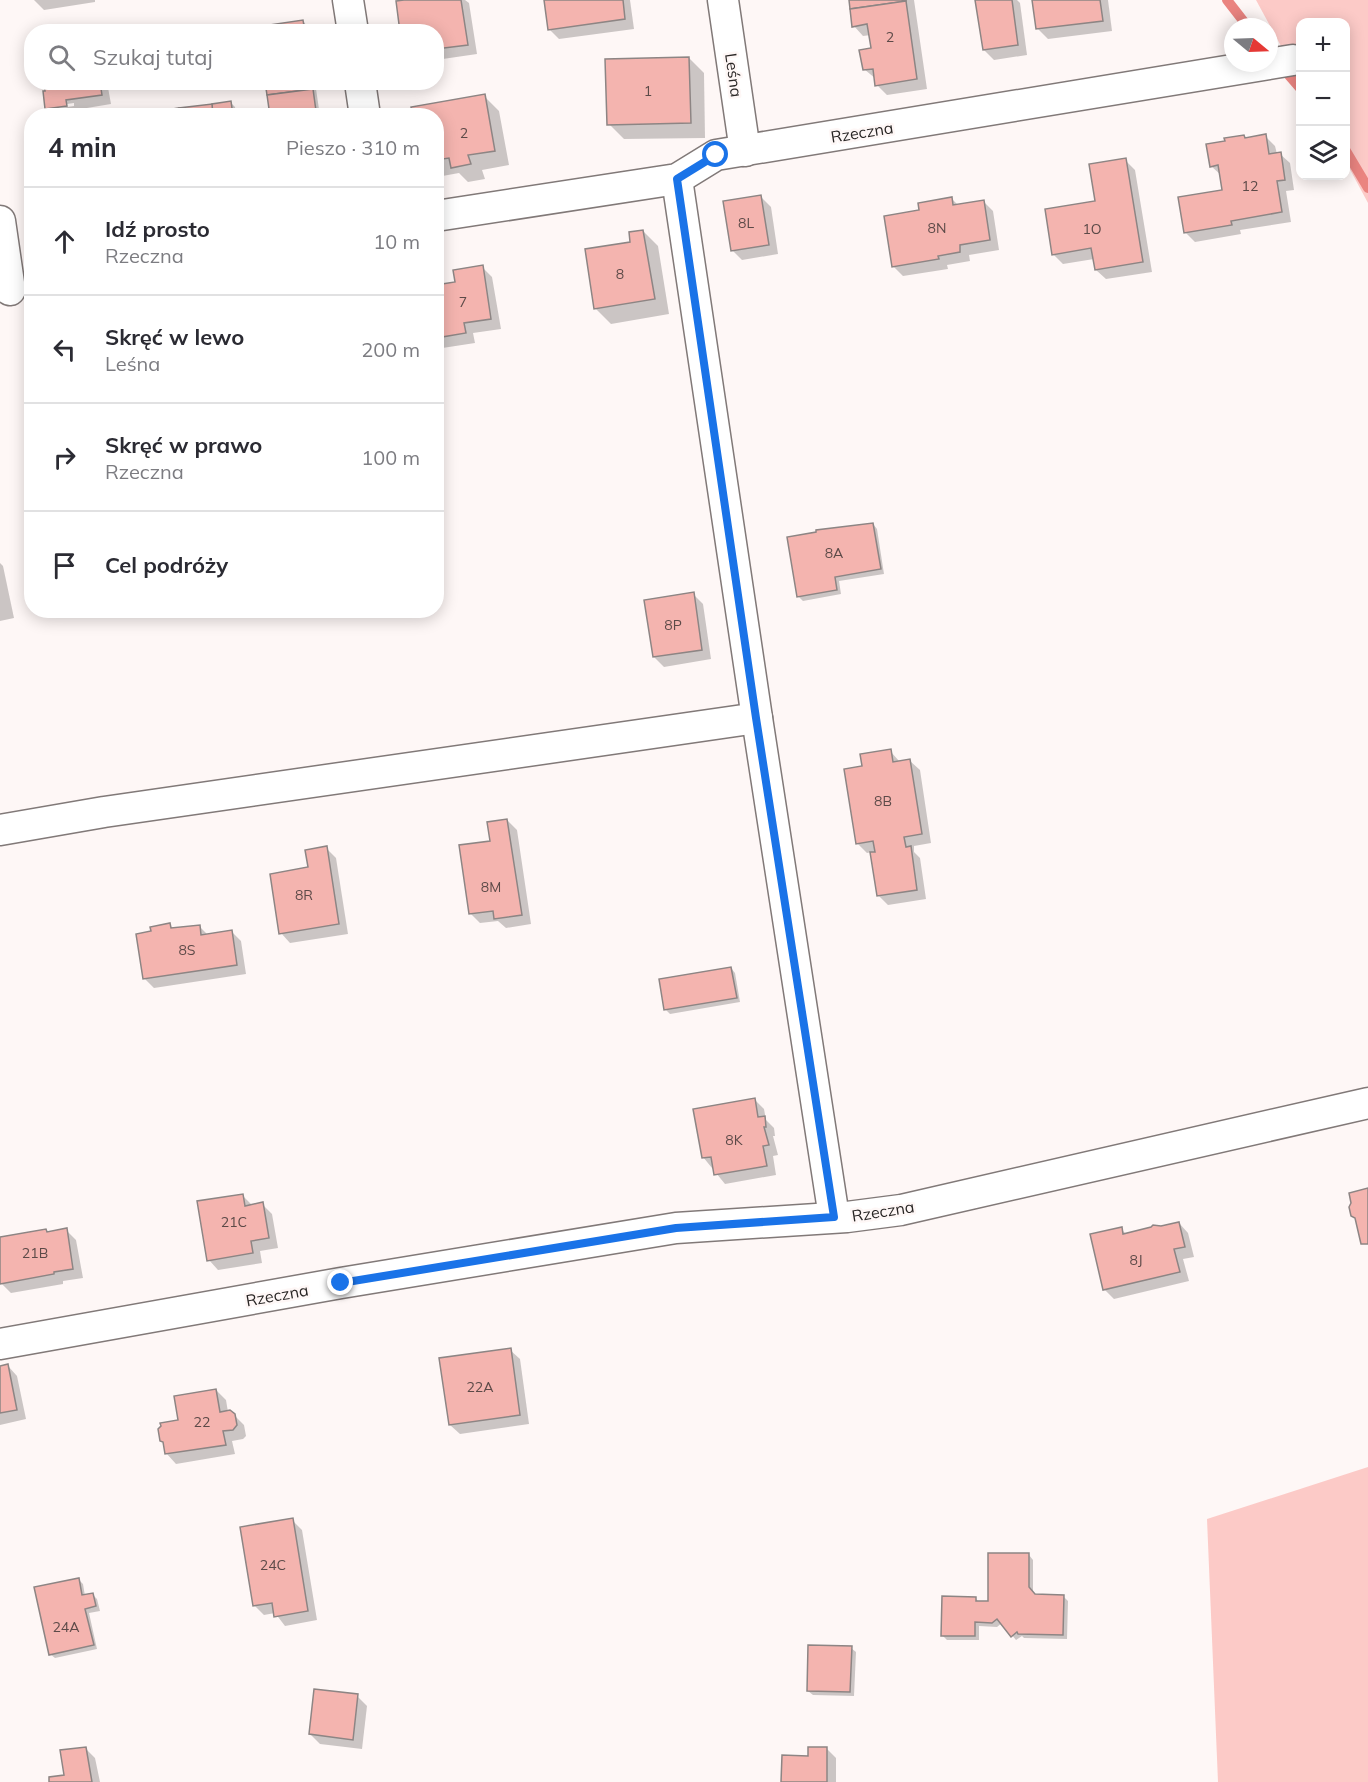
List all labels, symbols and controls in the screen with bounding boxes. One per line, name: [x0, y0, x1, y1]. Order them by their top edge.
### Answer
north arrow: [1224, 18, 1278, 72]
map controls: [1296, 18, 1350, 180]
button: +: [1296, 18, 1350, 72]
search box: [24, 24, 444, 90]
house number: 2: [886, 28, 894, 46]
icon: search: [45, 41, 78, 74]
text: Szukaj tutaj: [93, 43, 213, 71]
street label: Leśna: [721, 52, 747, 98]
button: −: [1296, 72, 1350, 126]
house number: 1: [644, 82, 652, 100]
street label: Rzeczna: [829, 117, 895, 147]
house number: 2: [460, 124, 468, 142]
button: layers: [1296, 126, 1350, 180]
text: 4 min: [48, 131, 117, 164]
text: Pieszo · 310 m: [286, 135, 420, 160]
route start: [702, 141, 728, 167]
house number: 12: [1242, 177, 1258, 195]
house number: 8L: [738, 214, 754, 232]
text: Idź prosto: [105, 215, 210, 243]
house number: 8N: [928, 219, 946, 237]
house number: 1O: [1082, 220, 1102, 238]
icon: ahead: [48, 225, 81, 258]
text: 10 m: [373, 229, 420, 254]
text: Rzeczna: [105, 243, 184, 268]
house number: 8: [616, 265, 624, 283]
house number: 7: [459, 293, 467, 311]
text: Skręć w lewo: [105, 323, 244, 351]
icon: left: [48, 333, 81, 366]
text: 200 m: [361, 337, 420, 362]
text: Leśna: [105, 351, 160, 376]
text: Skręć w prawo: [105, 431, 262, 459]
icon: right: [48, 441, 81, 474]
text: 100 m: [361, 445, 420, 470]
text: Rzeczna: [105, 459, 184, 484]
house number: 8A: [825, 544, 844, 562]
icon: arrive: [48, 549, 81, 582]
text: Cel podróży: [105, 551, 228, 579]
house number: 8P: [664, 616, 682, 634]
house number: 8B: [874, 792, 892, 810]
house number: 8M: [481, 878, 501, 896]
house number: 8R: [295, 886, 313, 904]
house number: 8S: [178, 941, 196, 959]
house number: 8K: [725, 1131, 744, 1149]
street label: Rzeczna: [850, 1196, 916, 1226]
house number: 21C: [221, 1213, 247, 1231]
house number: 21B: [22, 1244, 48, 1262]
house number: 8J: [1129, 1251, 1143, 1269]
route end: [327, 1269, 353, 1295]
street label: Rzeczna: [244, 1280, 310, 1310]
house number: 22A: [466, 1378, 494, 1396]
house number: 22: [194, 1413, 210, 1431]
house number: 24C: [260, 1556, 286, 1574]
house number: 24A: [52, 1618, 80, 1636]

